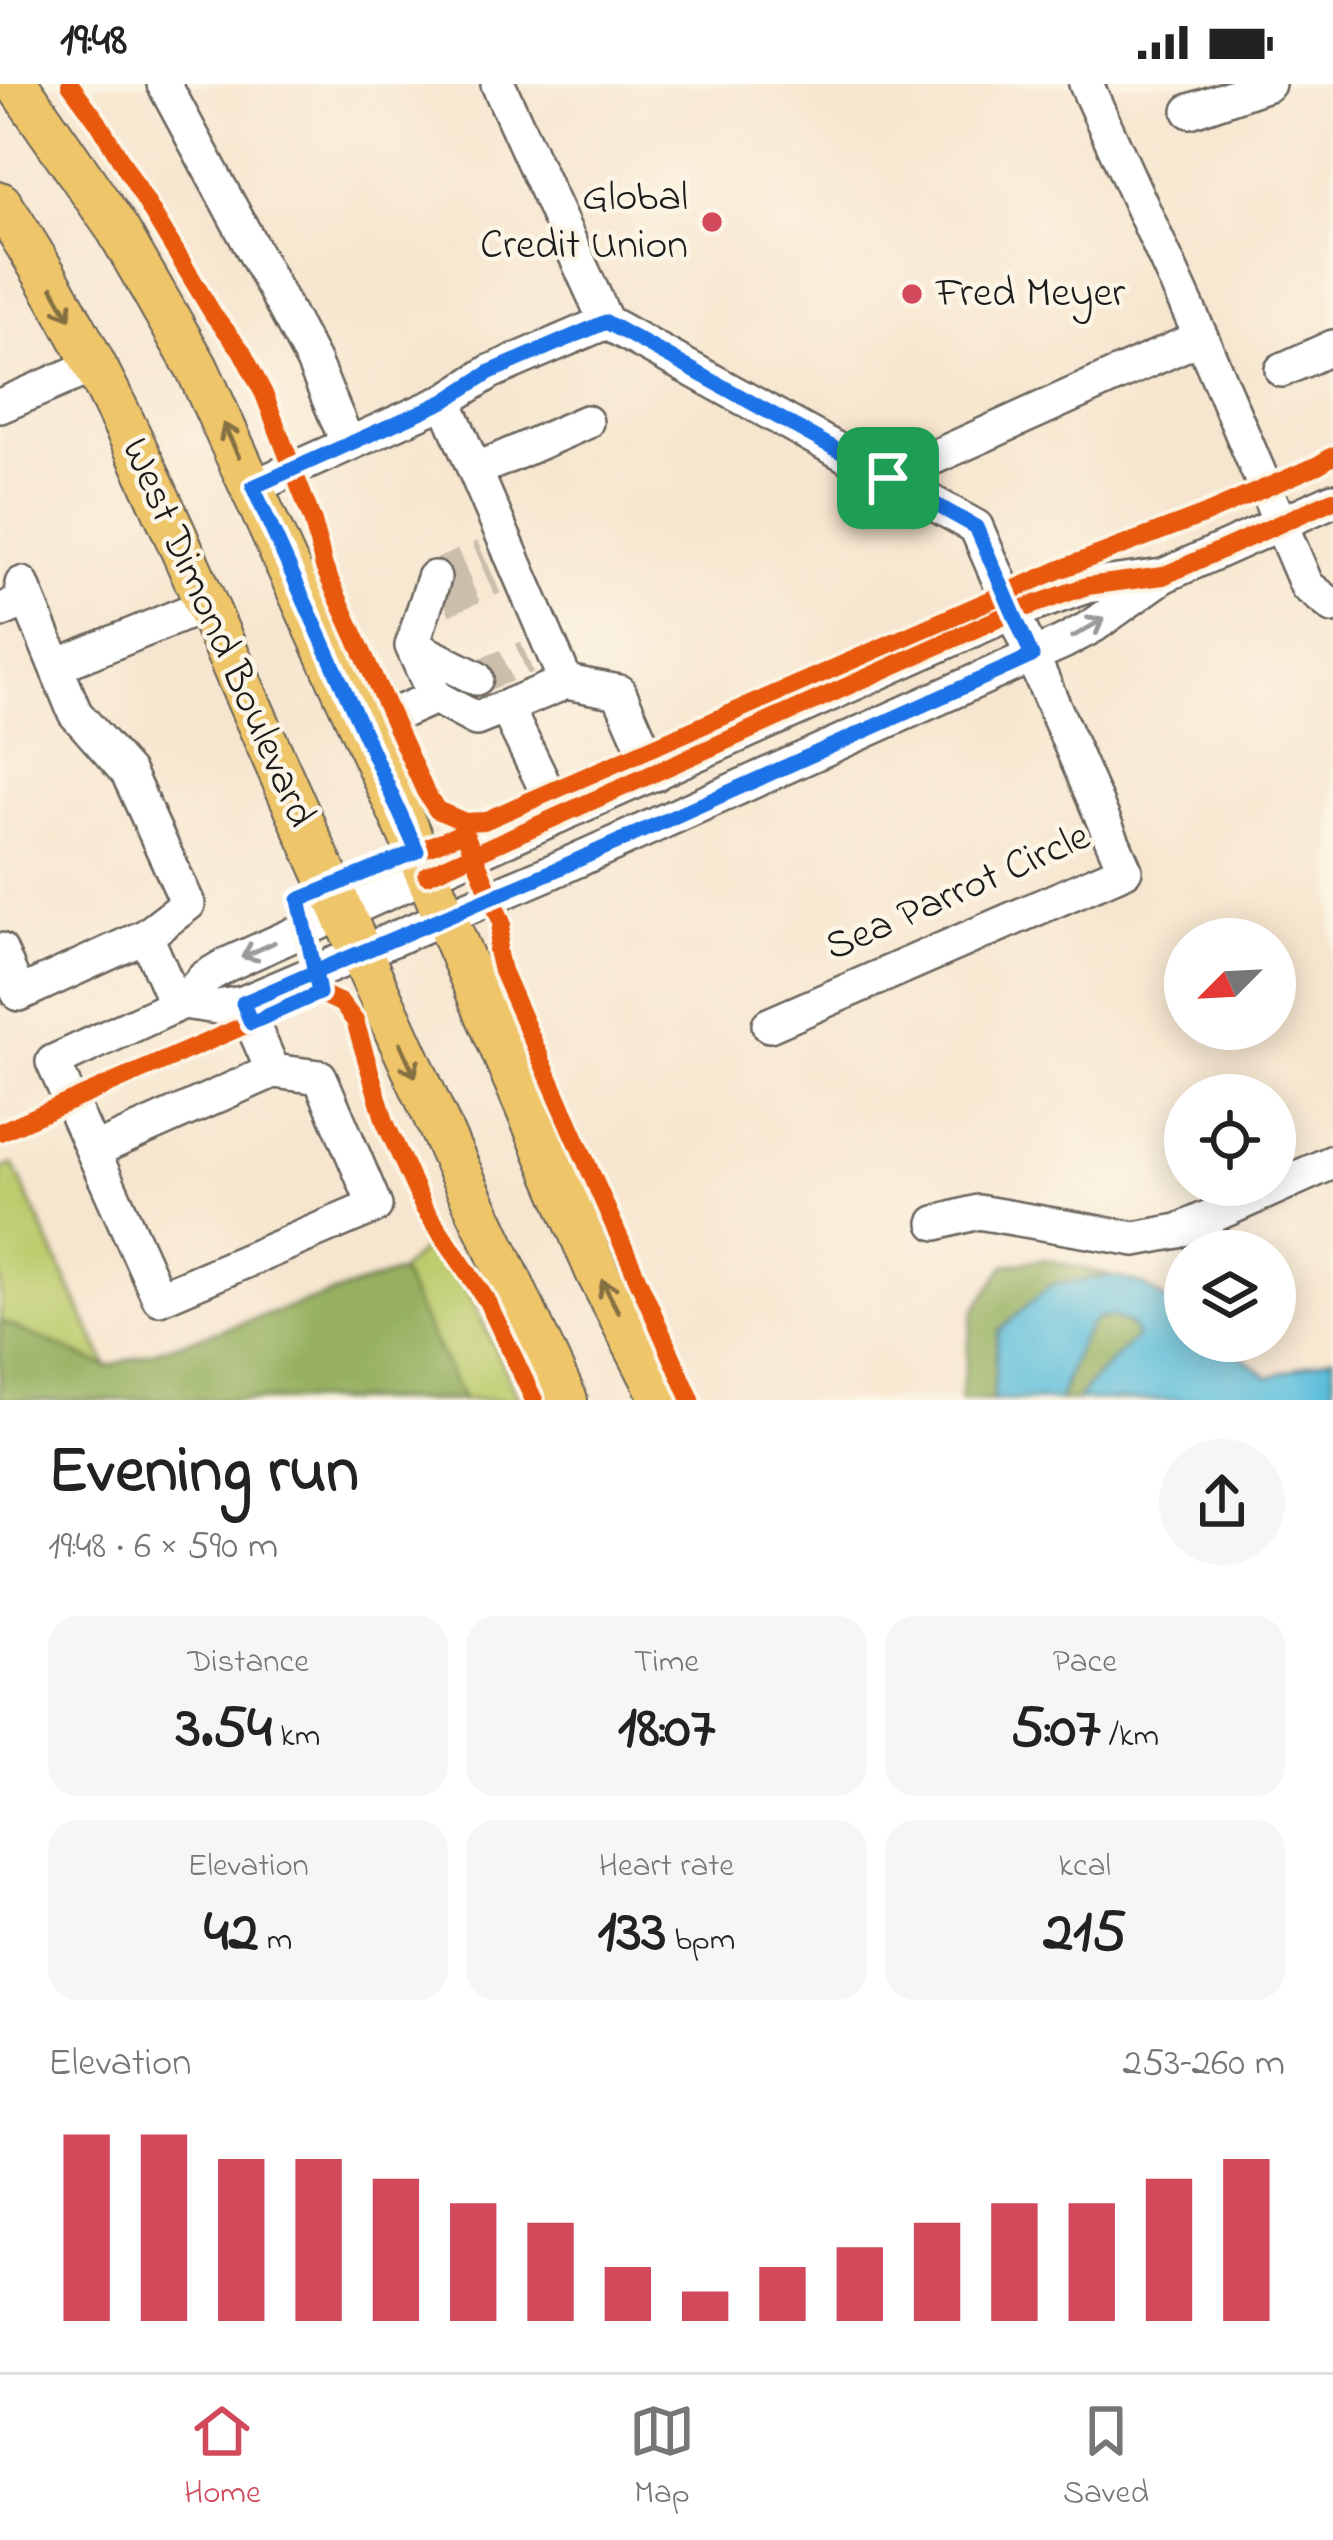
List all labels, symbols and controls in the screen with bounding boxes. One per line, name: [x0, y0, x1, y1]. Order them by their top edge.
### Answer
text: 19:48: [60, 9, 127, 75]
place label: Global Credit Union: [480, 168, 688, 277]
marker: Global Credit Union: [699, 209, 725, 235]
place label: Fred Meyer: [935, 264, 1126, 325]
marker: Fred Meyer: [899, 281, 925, 307]
one-way arrow: [50, 284, 73, 319]
one-way arrow: [219, 423, 241, 459]
pin: [837, 427, 939, 529]
street label: West Dimond Boulevard: [104, 429, 330, 837]
icon: arrive: [855, 445, 921, 511]
one-way arrow: [1069, 616, 1104, 640]
street label: Sea Parrot Circle: [816, 807, 1100, 979]
north arrow: [1164, 918, 1296, 1050]
map controls: [1164, 918, 1296, 1362]
one-way arrow: [240, 940, 276, 962]
one-way arrow: [398, 1041, 420, 1077]
button: locate: [1164, 1074, 1296, 1206]
button: layers: [1164, 1230, 1296, 1362]
one-way arrow: [597, 1279, 620, 1314]
text: Evening run: [48, 1426, 359, 1522]
button: share: [1159, 1439, 1285, 1565]
text: 19:48 · 6 × 590 m: [48, 1519, 278, 1576]
text: Distance: [187, 1639, 309, 1687]
text: Time: [634, 1639, 699, 1687]
text: Pace: [1053, 1639, 1117, 1687]
text: 3.54: [176, 1687, 272, 1774]
text: 18:07: [618, 1687, 715, 1774]
text: 5:07: [1011, 1687, 1101, 1774]
text: km: [272, 1713, 320, 1761]
text: /km: [1101, 1713, 1159, 1761]
text: Elevation: [187, 1843, 309, 1891]
text: Heart rate: [599, 1843, 734, 1891]
text: kcal: [1059, 1843, 1111, 1891]
text: 42: [204, 1891, 259, 1978]
text: 133: [598, 1891, 666, 1978]
text: 215: [1043, 1891, 1126, 1978]
text: m: [259, 1917, 292, 1965]
text: bpm: [666, 1917, 735, 1965]
text: Elevation: [48, 2036, 191, 2093]
text: 253–260 m: [1123, 2036, 1285, 2093]
tab: Home: [184, 2398, 261, 2518]
tab: Map: [629, 2398, 695, 2518]
tab: Saved: [1063, 2398, 1149, 2518]

